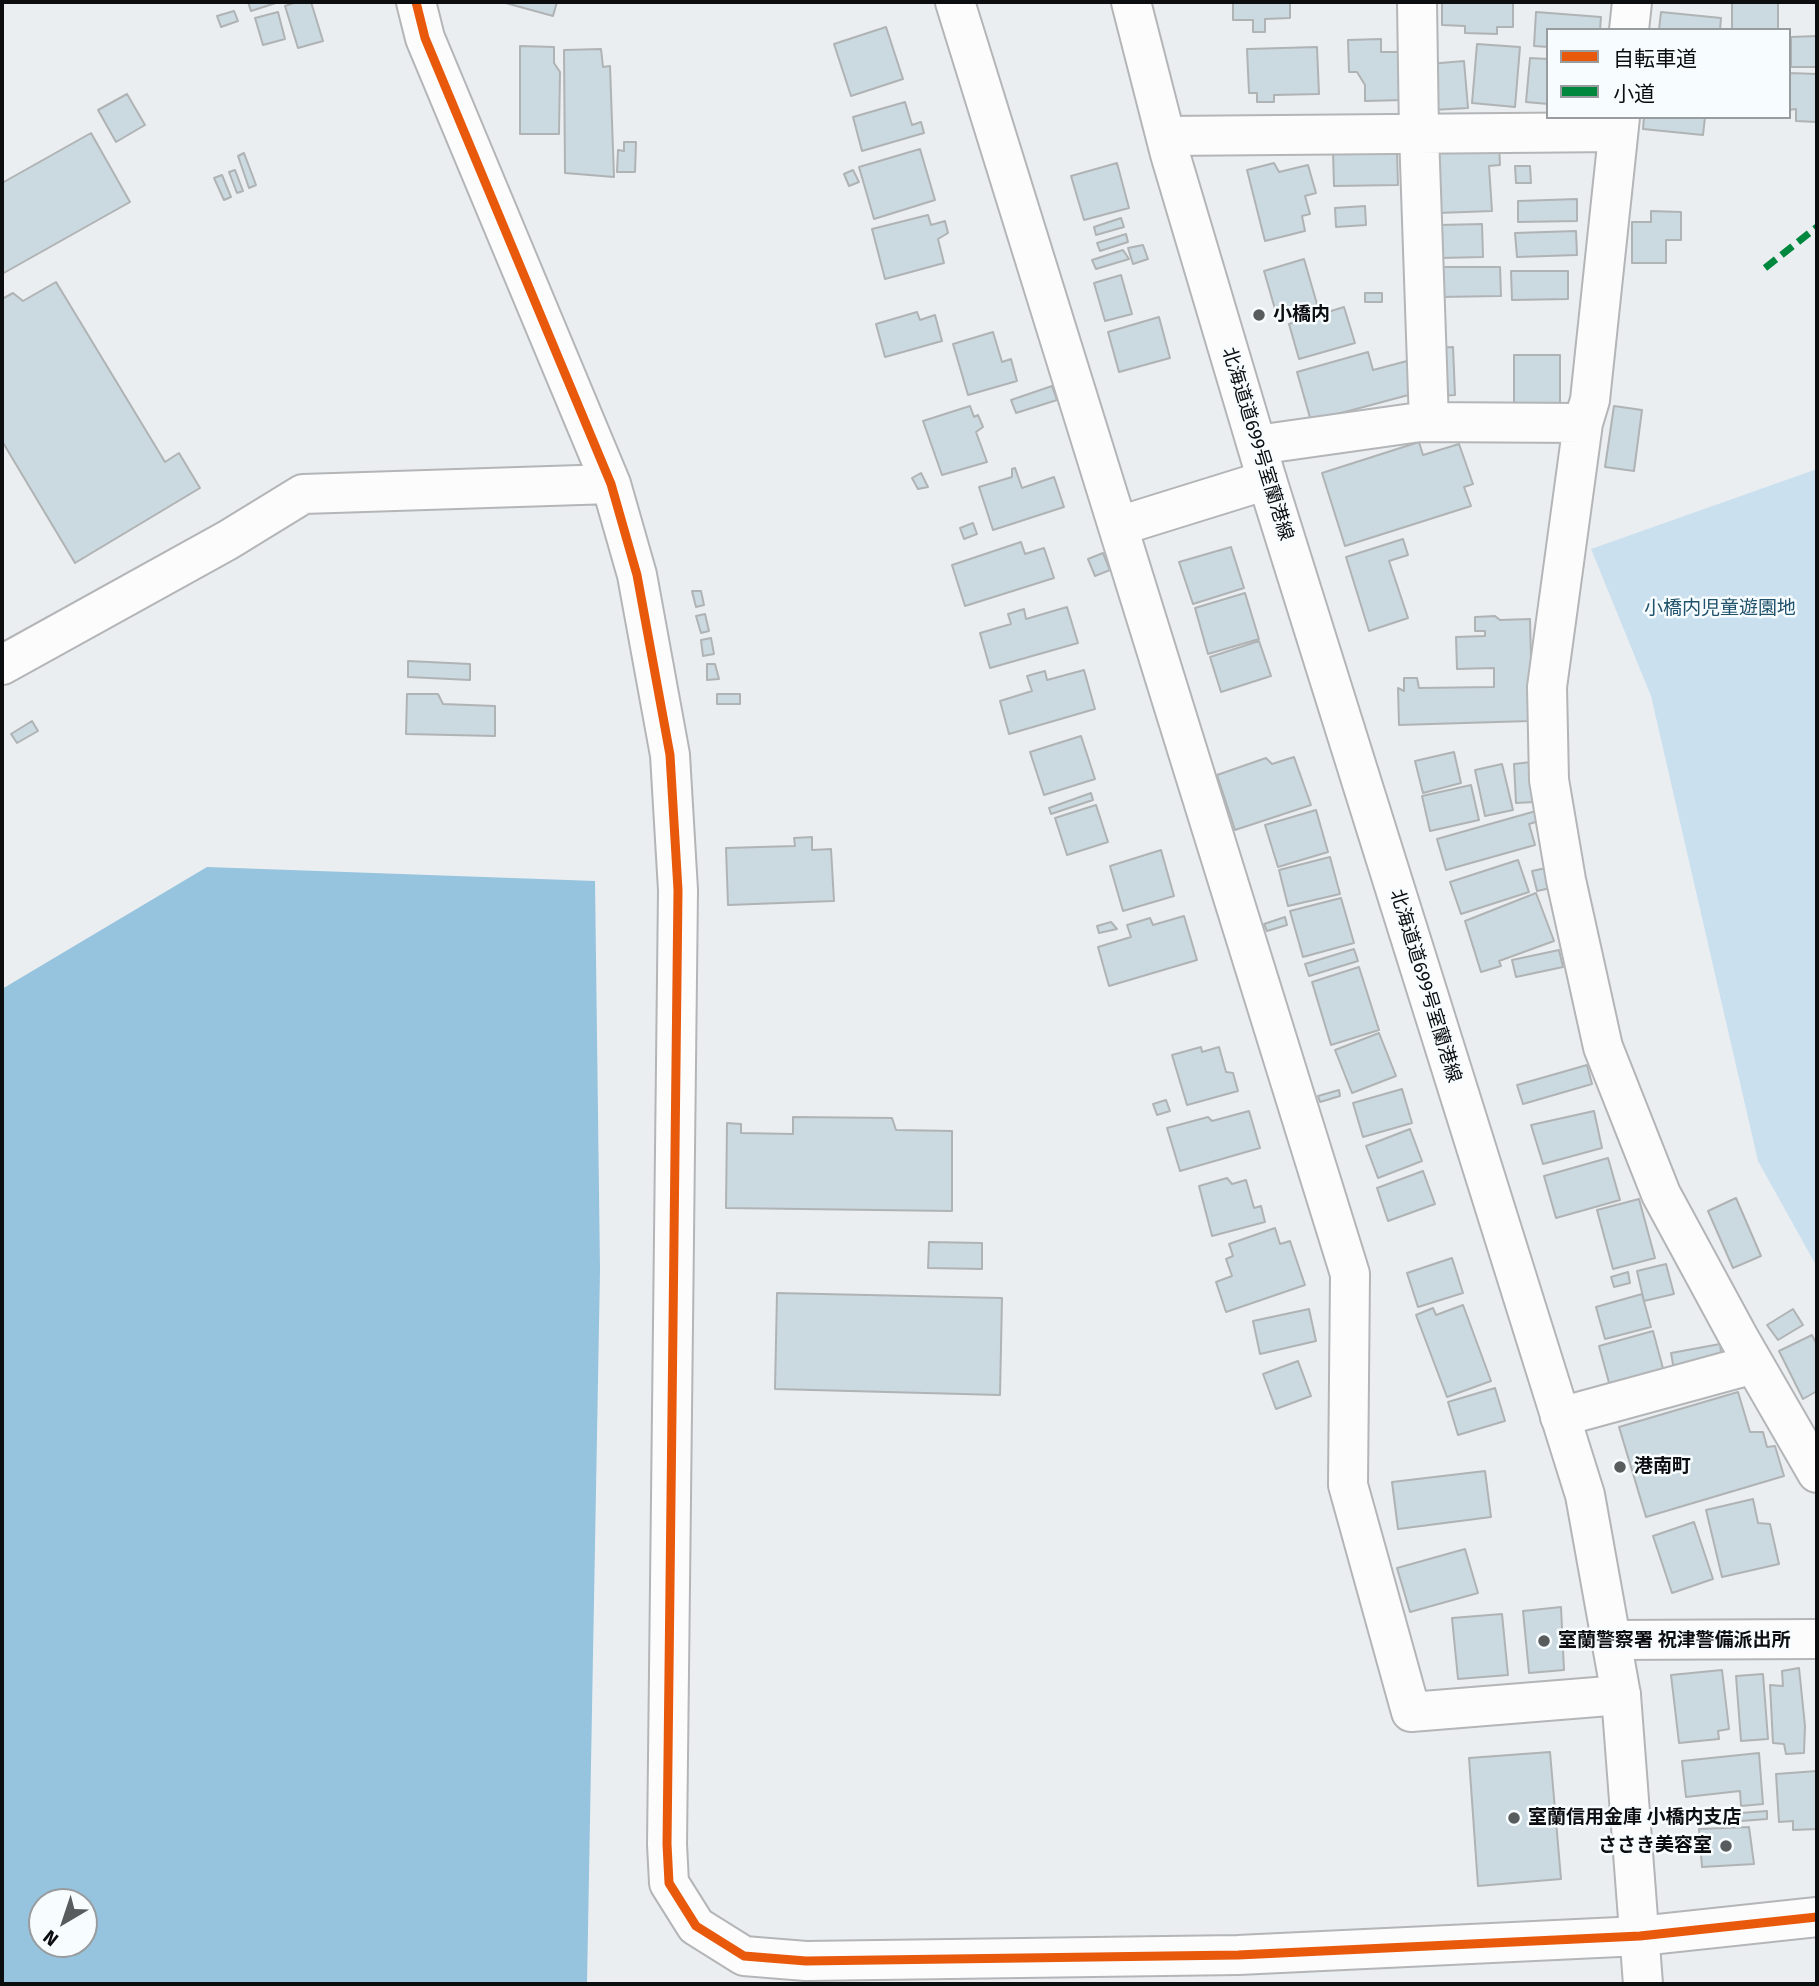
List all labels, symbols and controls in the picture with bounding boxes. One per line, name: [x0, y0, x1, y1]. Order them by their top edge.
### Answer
legend: [1546, 28, 1791, 119]
text: 自転車道: [1613, 46, 1697, 72]
text: 小道: [1613, 81, 1655, 107]
place label: 小橋内: [1273, 304, 1330, 326]
marker: 小橋内: [1251, 307, 1267, 323]
street label: 北海道道699号室蘭港線: [1217, 345, 1297, 543]
park label: 小橋内児童遊園地: [1644, 598, 1796, 620]
street label: 北海道道699号室蘭港線: [1385, 887, 1465, 1085]
place label: 港南町: [1634, 1456, 1691, 1478]
marker: 港南町: [1612, 1459, 1628, 1475]
place label: 室蘭警察署 祝津警備派出所: [1558, 1630, 1791, 1652]
marker: 室蘭警察署 祝津警備派出所: [1536, 1633, 1552, 1649]
place label: 室蘭信用金庫 小橋内支店: [1528, 1807, 1742, 1829]
marker: 室蘭信用金庫 小橋内支店: [1506, 1810, 1522, 1826]
place label: ささき美容室: [1598, 1835, 1712, 1857]
marker: ささき美容室: [1718, 1838, 1734, 1854]
north arrow: [28, 1888, 98, 1958]
text: N: [39, 1925, 63, 1951]

